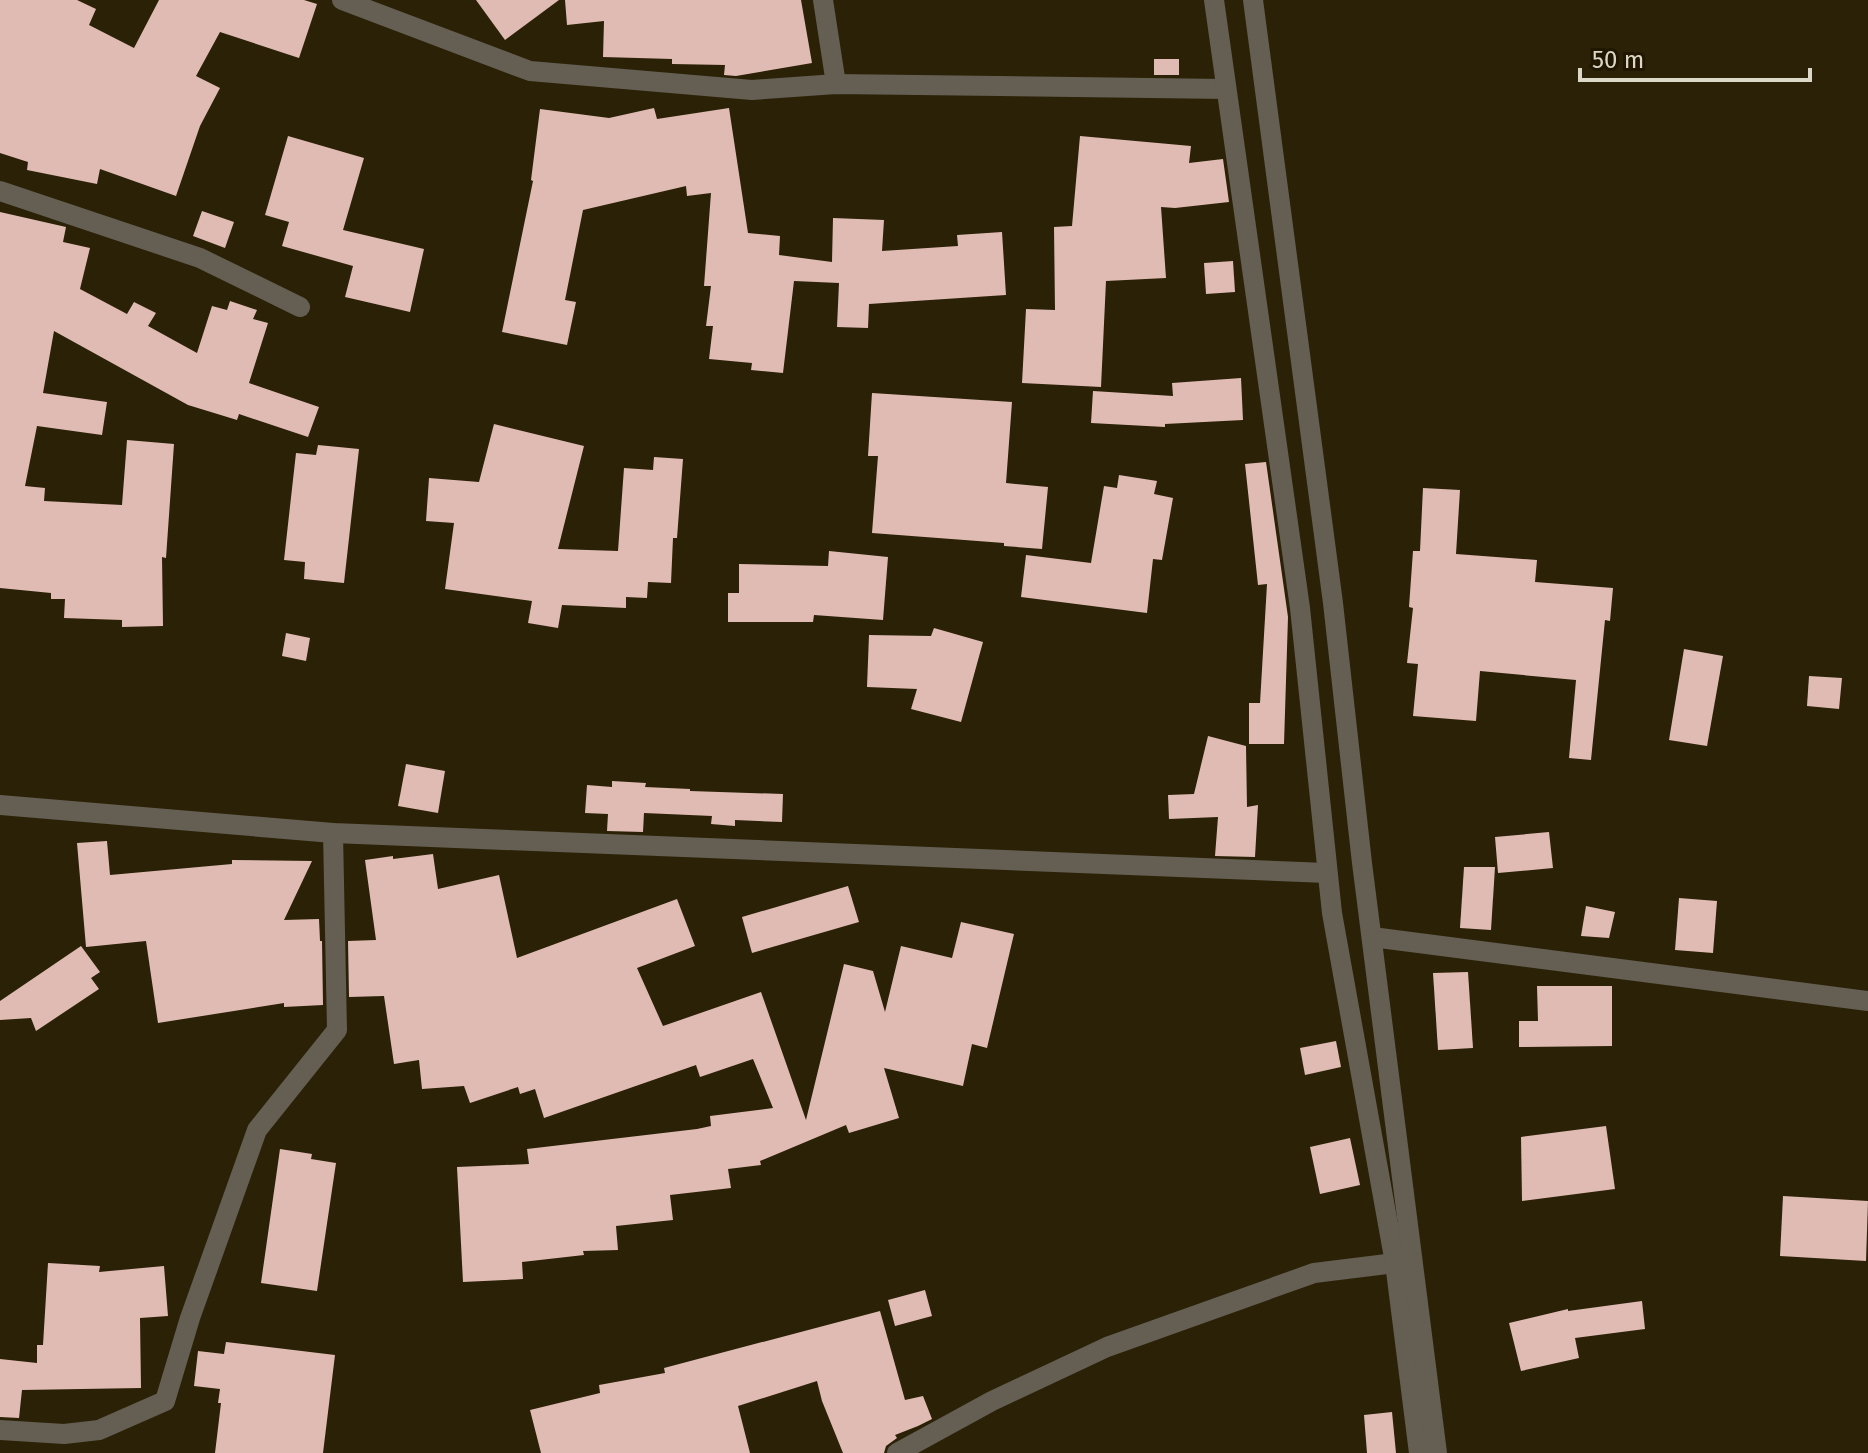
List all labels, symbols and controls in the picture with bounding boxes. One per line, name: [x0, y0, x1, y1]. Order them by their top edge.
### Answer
scale bar: [1580, 32, 1810, 82]
text: 50 m: [1592, 46, 1644, 74]

